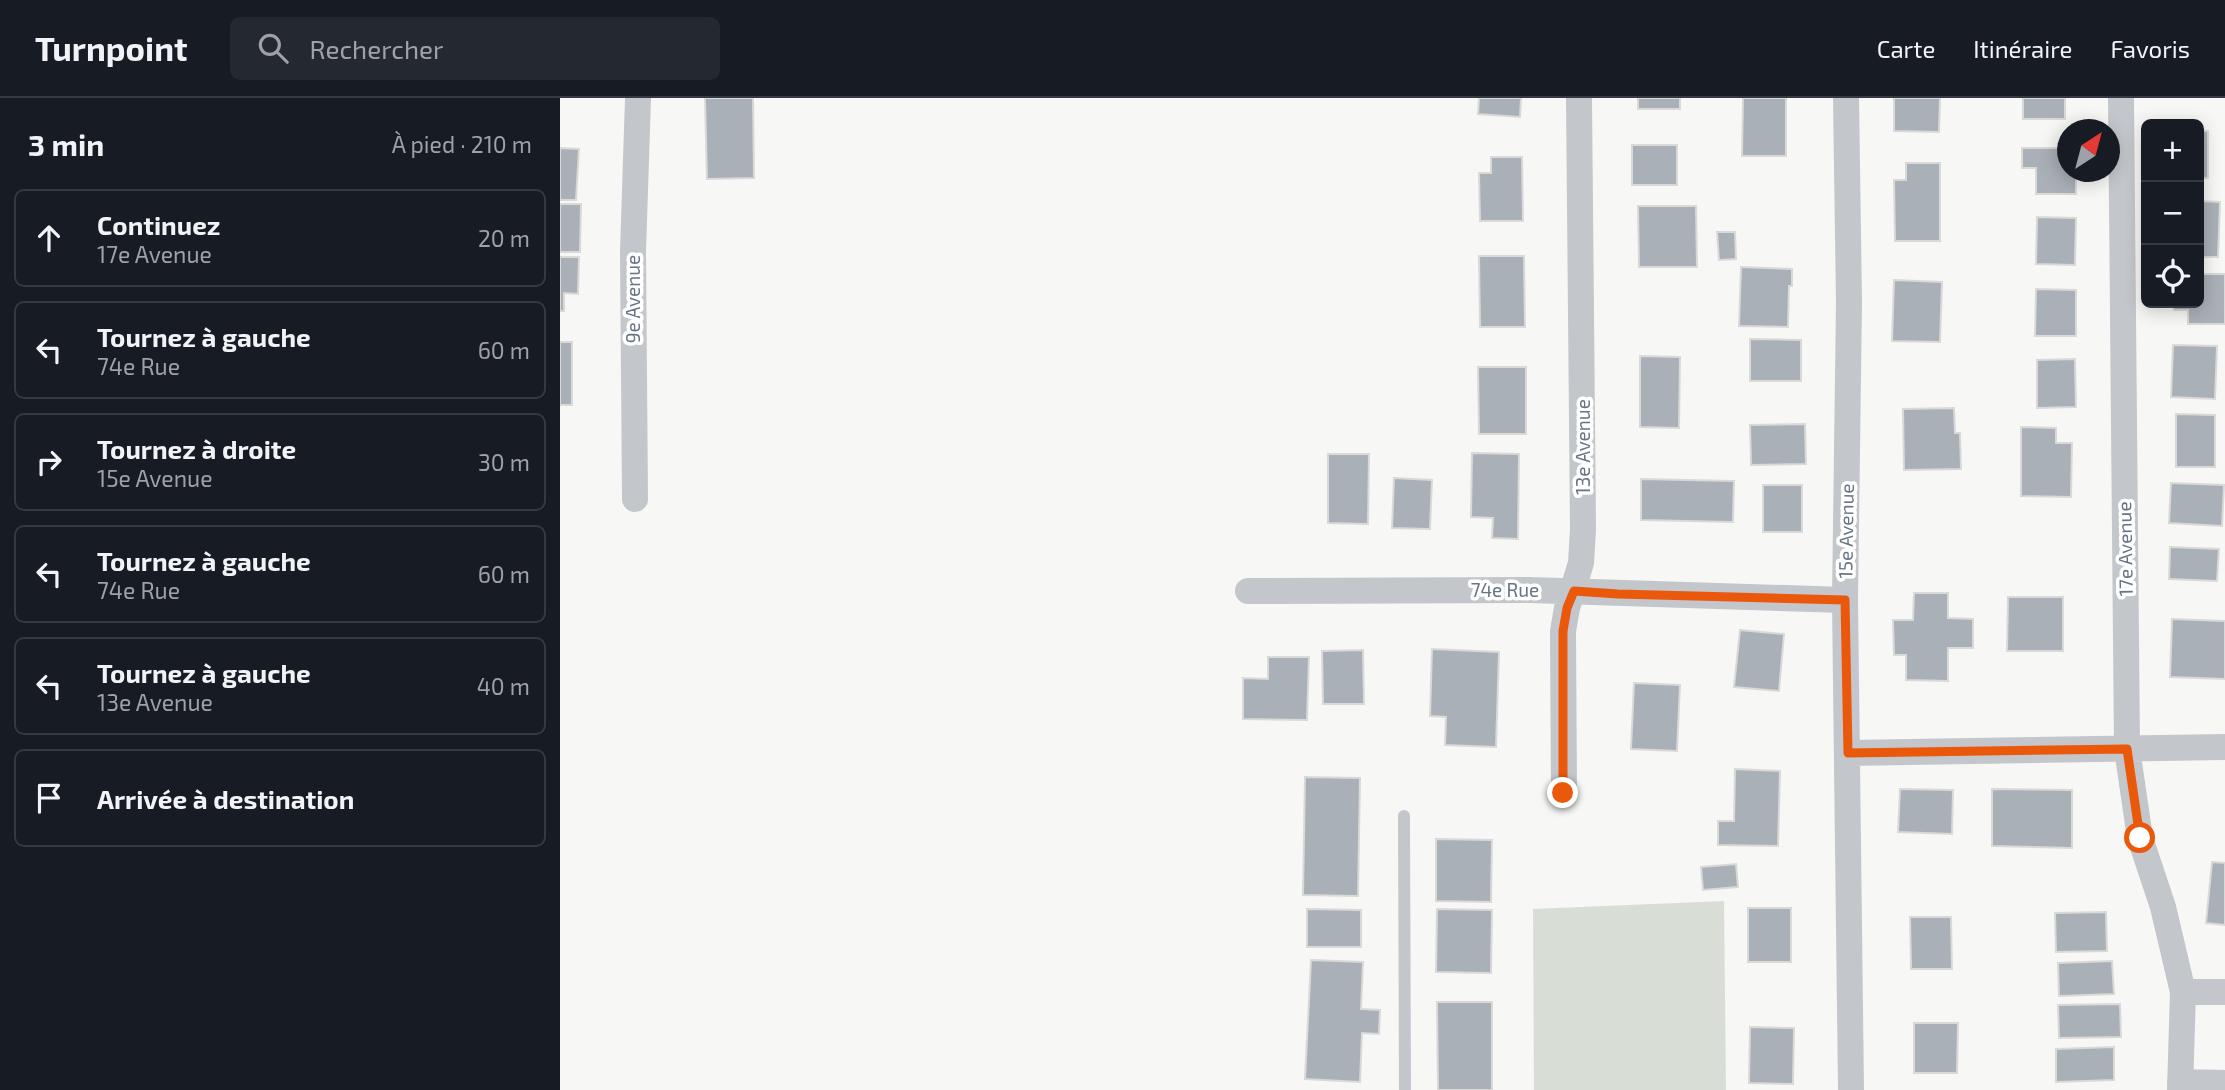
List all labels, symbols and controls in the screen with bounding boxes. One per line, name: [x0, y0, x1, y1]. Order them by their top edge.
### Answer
search box: [230, 17, 720, 80]
text: Turnpoint: [35, 28, 188, 68]
icon: search: [254, 29, 292, 67]
text: Rechercher: [310, 33, 443, 64]
text: Carte: [1877, 34, 1935, 63]
text: Itinéraire: [1973, 34, 2072, 63]
text: Favoris: [2110, 34, 2190, 63]
north arrow: [2057, 119, 2120, 182]
map controls: [2141, 119, 2204, 308]
button: +: [2141, 119, 2204, 182]
text: 3 min: [28, 126, 104, 162]
text: À pied · 210 m: [392, 130, 532, 158]
button: −: [2141, 182, 2204, 245]
text: Continuez: [97, 209, 220, 240]
icon: ahead: [30, 219, 68, 257]
text: 20 m: [478, 224, 530, 252]
text: 17e Avenue: [97, 240, 212, 268]
button: locate: [2141, 245, 2204, 308]
street label: 9e Avenue: [621, 255, 644, 343]
text: Tournez à gauche: [97, 321, 311, 352]
icon: left: [30, 331, 68, 369]
text: 60 m: [478, 336, 530, 364]
text: 74e Rue: [97, 352, 180, 380]
street label: 13e Avenue: [1571, 399, 1594, 495]
text: Tournez à droite: [97, 433, 296, 464]
icon: right: [30, 443, 68, 481]
text: 30 m: [478, 448, 530, 476]
text: 15e Avenue: [97, 464, 212, 492]
street label: 15e Avenue: [1833, 483, 1858, 579]
street label: 17e Avenue: [2112, 501, 2137, 597]
text: Tournez à gauche: [97, 545, 311, 576]
icon: left: [30, 555, 68, 593]
text: 60 m: [478, 560, 530, 588]
text: 74e Rue: [97, 576, 180, 604]
street label: 74e Rue: [1471, 578, 1539, 601]
text: Tournez à gauche: [97, 657, 311, 688]
icon: left: [30, 667, 68, 705]
text: 40 m: [477, 672, 530, 700]
text: 13e Avenue: [97, 688, 213, 716]
route end: [1547, 777, 1578, 808]
icon: arrive: [30, 779, 68, 817]
text: Arrivée à destination: [97, 783, 354, 814]
route start: [2124, 822, 2155, 853]

